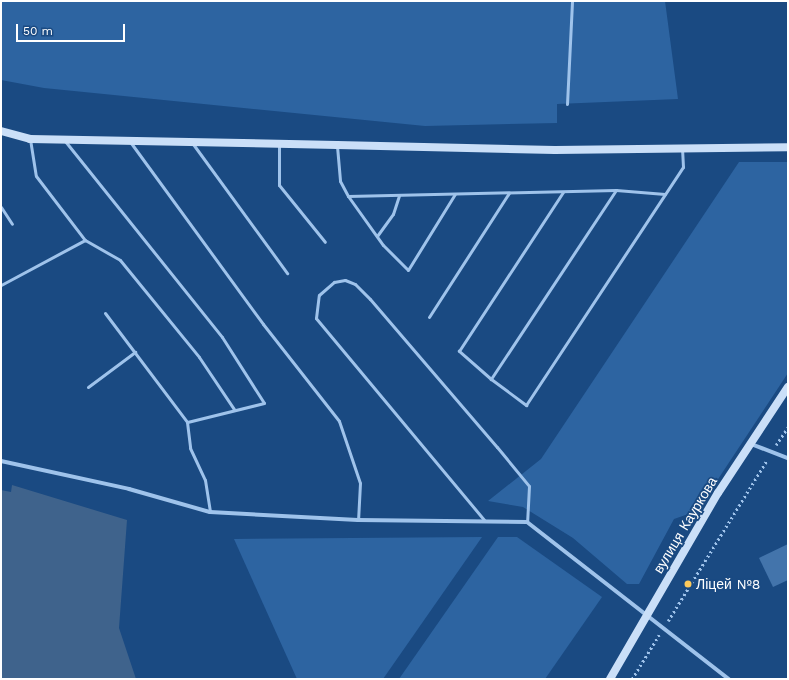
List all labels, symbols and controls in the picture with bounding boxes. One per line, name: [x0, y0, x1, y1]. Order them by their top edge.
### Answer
scale bar: [18, 16, 127, 42]
text: 50 m: [23, 24, 53, 38]
street label: вулиця Кауркова: [650, 474, 720, 576]
place label: Ліцей №8: [696, 576, 760, 592]
marker: Ліцей №8: [683, 579, 693, 589]

